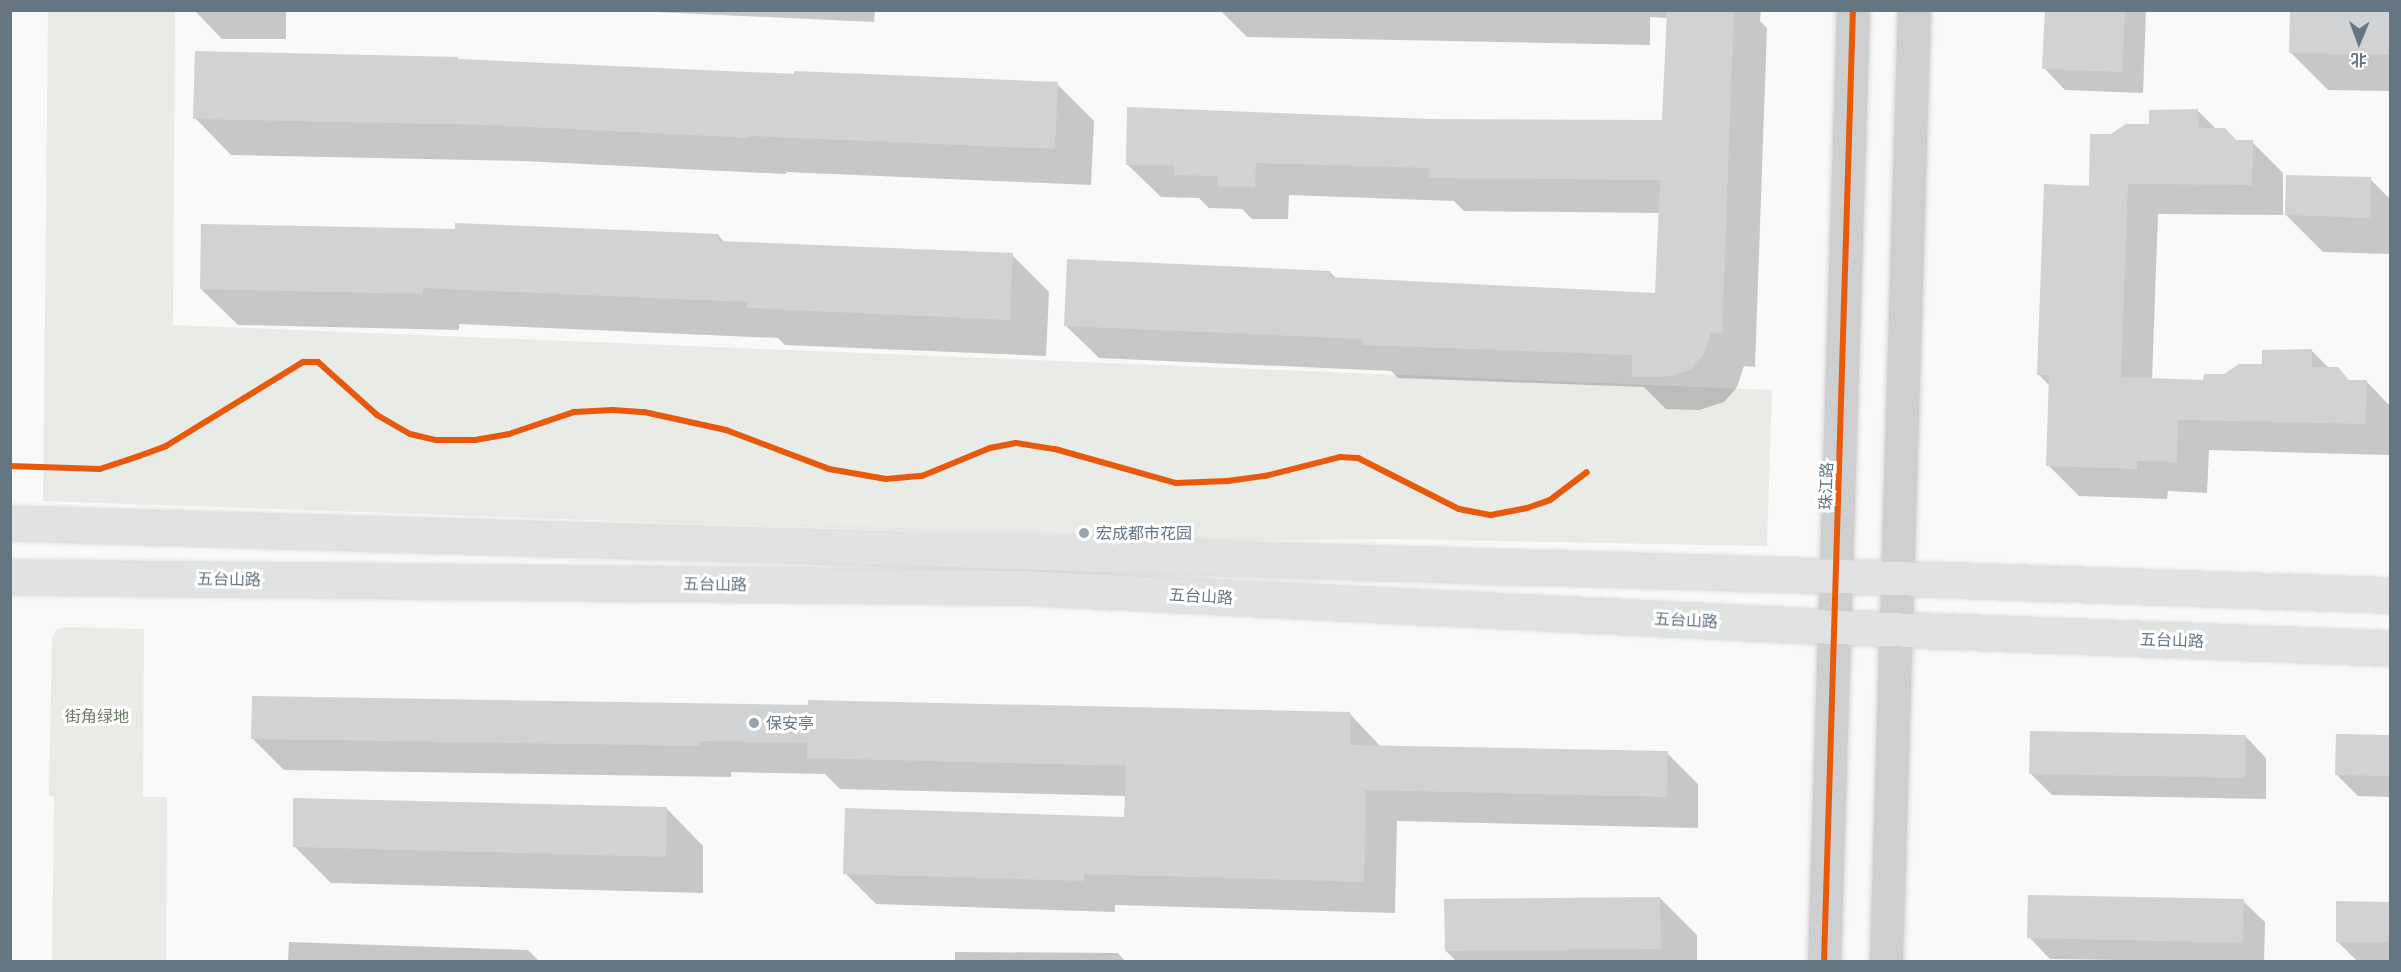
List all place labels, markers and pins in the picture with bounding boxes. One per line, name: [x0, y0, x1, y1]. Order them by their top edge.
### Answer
place label: 宏成都市花园: [1096, 523, 1192, 543]
marker: 宏成都市花园: [1077, 526, 1091, 540]
place label: 保安亭: [766, 713, 814, 733]
marker: 保安亭: [747, 716, 761, 730]

